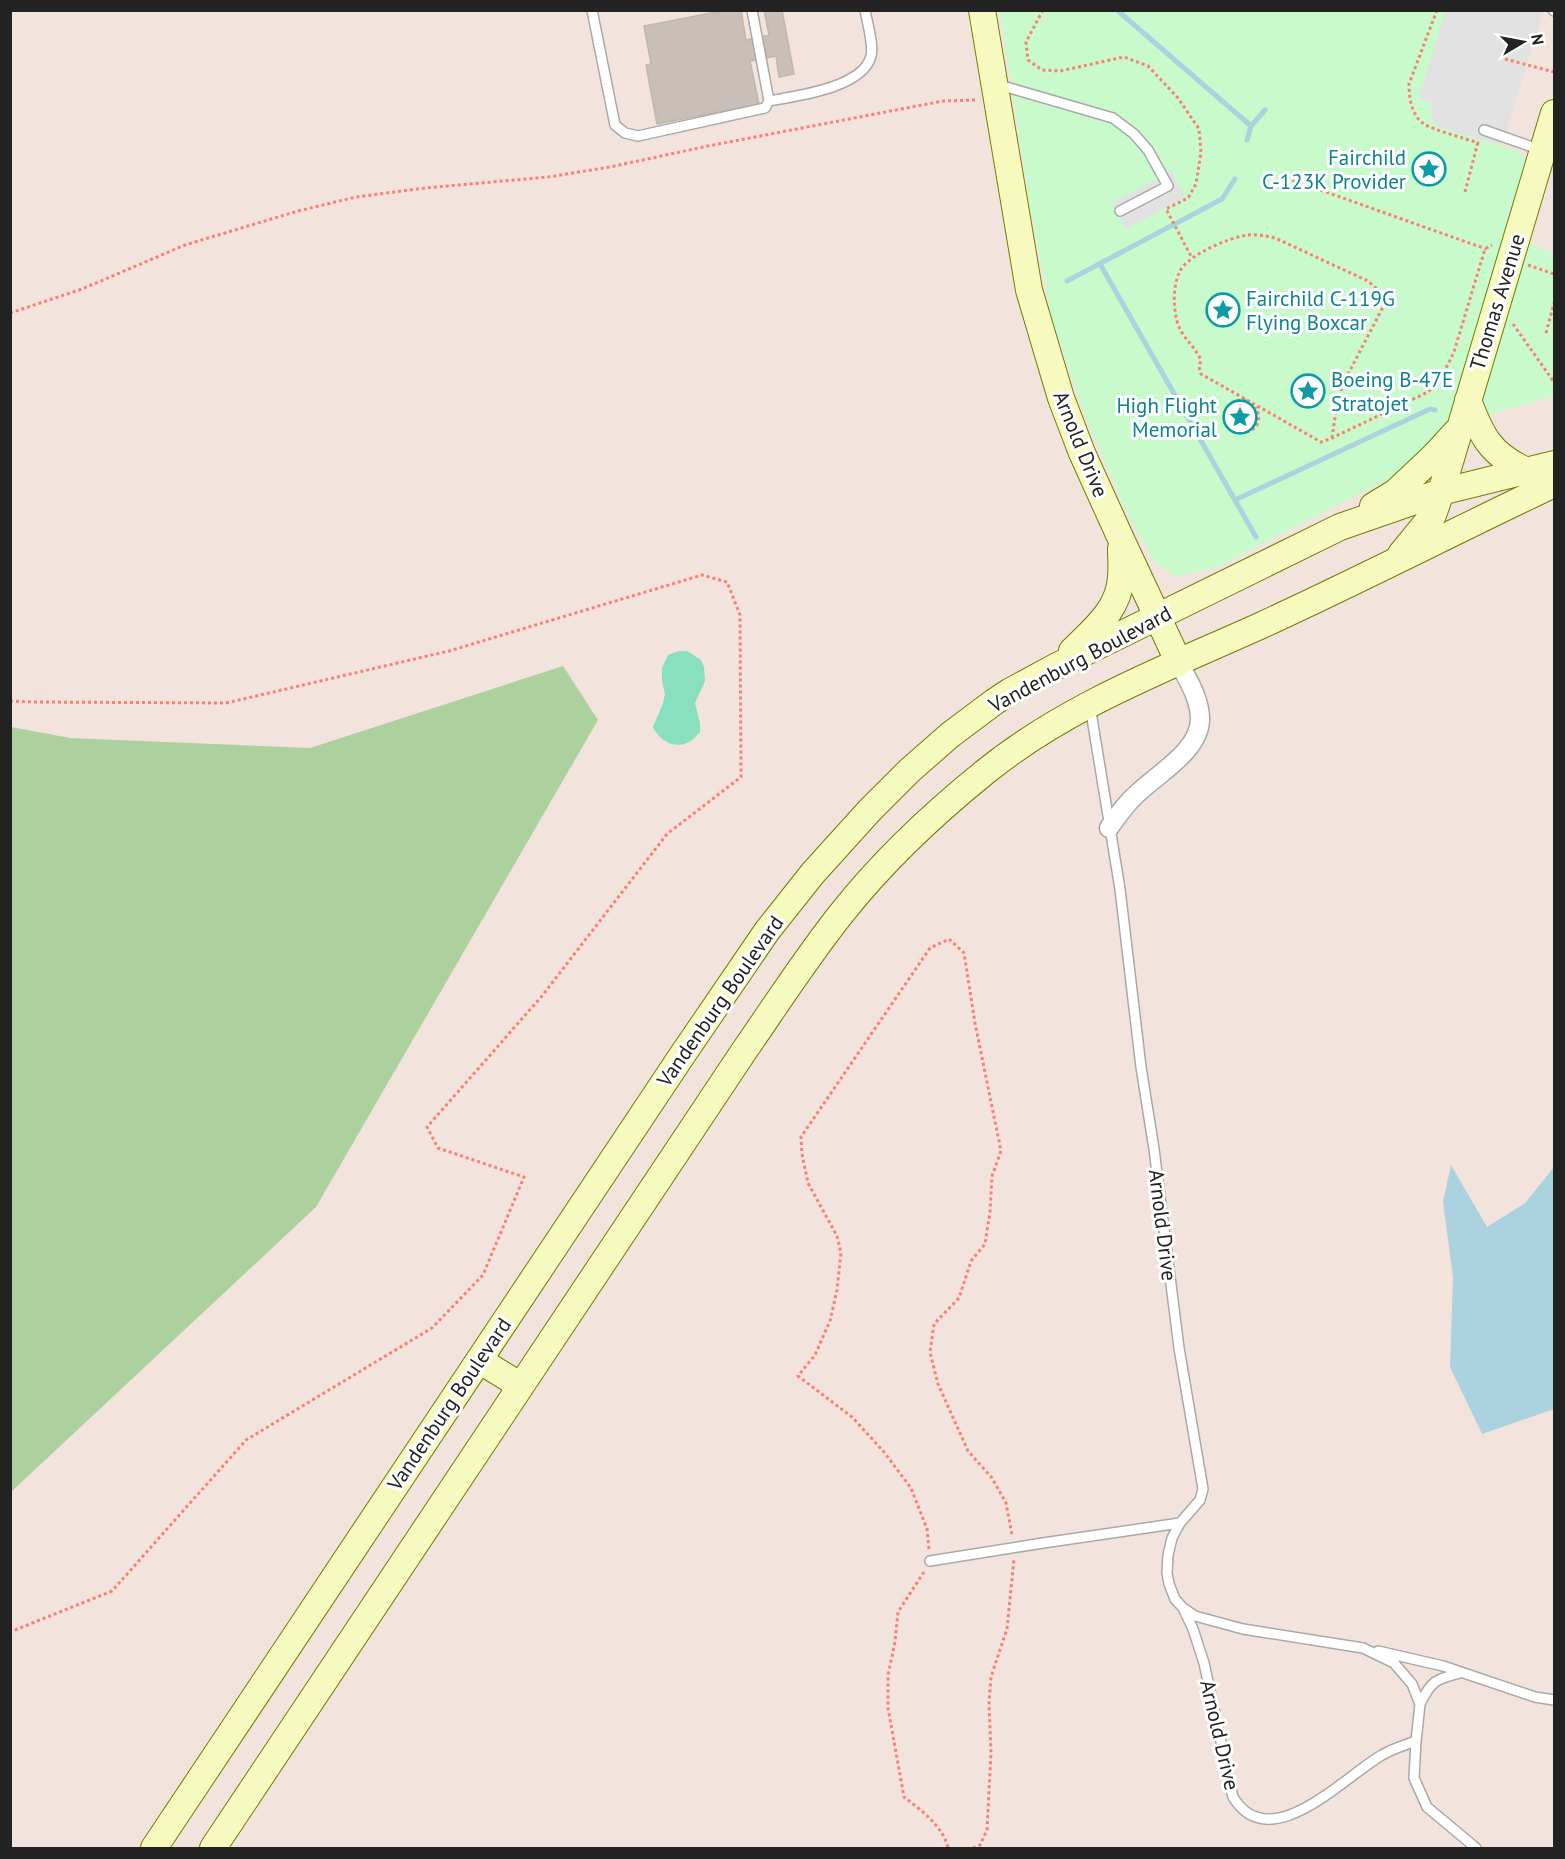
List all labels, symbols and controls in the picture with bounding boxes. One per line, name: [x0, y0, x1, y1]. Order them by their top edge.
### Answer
north arrow: [1493, 12, 1553, 72]
text: N: [1527, 32, 1549, 46]
place label: Fairchild C-123K Provider: [1262, 144, 1406, 195]
place icon: Fairchild C-123K Provider: [1411, 151, 1447, 187]
street label: Thomas Avenue: [1463, 231, 1531, 373]
place label: Fairchild C-119G Flying Boxcar: [1246, 285, 1395, 336]
place icon: Fairchild C-119G Flying Boxcar: [1205, 292, 1241, 328]
place label: Boeing B-47E Stratojet: [1331, 366, 1453, 417]
place icon: Boeing B-47E Stratojet: [1290, 373, 1326, 409]
street label: Arnold Drive: [1047, 387, 1115, 501]
place label: High Flight Memorial: [1116, 392, 1217, 443]
place icon: High Flight Memorial: [1222, 399, 1258, 435]
street label: Vandenburg Boulevard: [983, 599, 1176, 719]
street label: Vandenburg Boulevard: [650, 910, 789, 1093]
street label: Arnold Drive: [1143, 1168, 1183, 1282]
street label: Vandenburg Boulevard: [380, 1312, 517, 1497]
street label: Arnold Drive: [1194, 1677, 1246, 1793]

